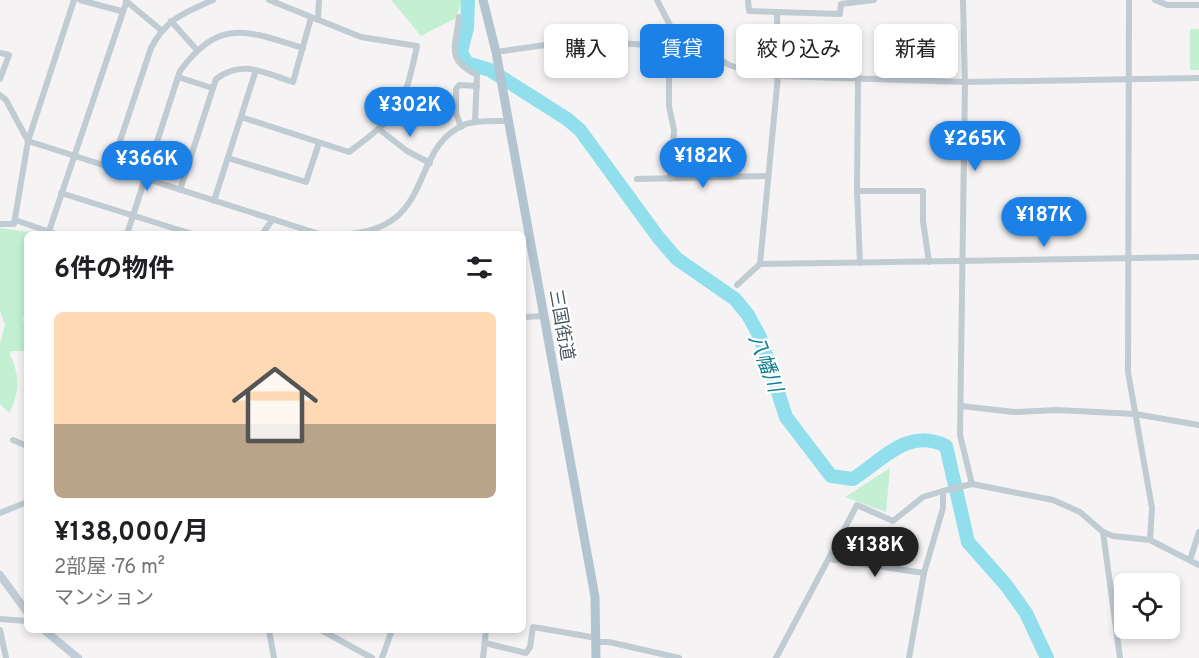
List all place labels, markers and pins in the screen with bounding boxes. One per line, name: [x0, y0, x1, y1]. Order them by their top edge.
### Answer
pin: ¥302K: [368, 87, 452, 138]
pin: ¥265K: [933, 121, 1017, 172]
pin: ¥182K: [661, 138, 745, 189]
pin: ¥366K: [105, 141, 189, 192]
pin: ¥187K: [1002, 197, 1086, 248]
pin: ¥138K: [833, 527, 917, 578]

